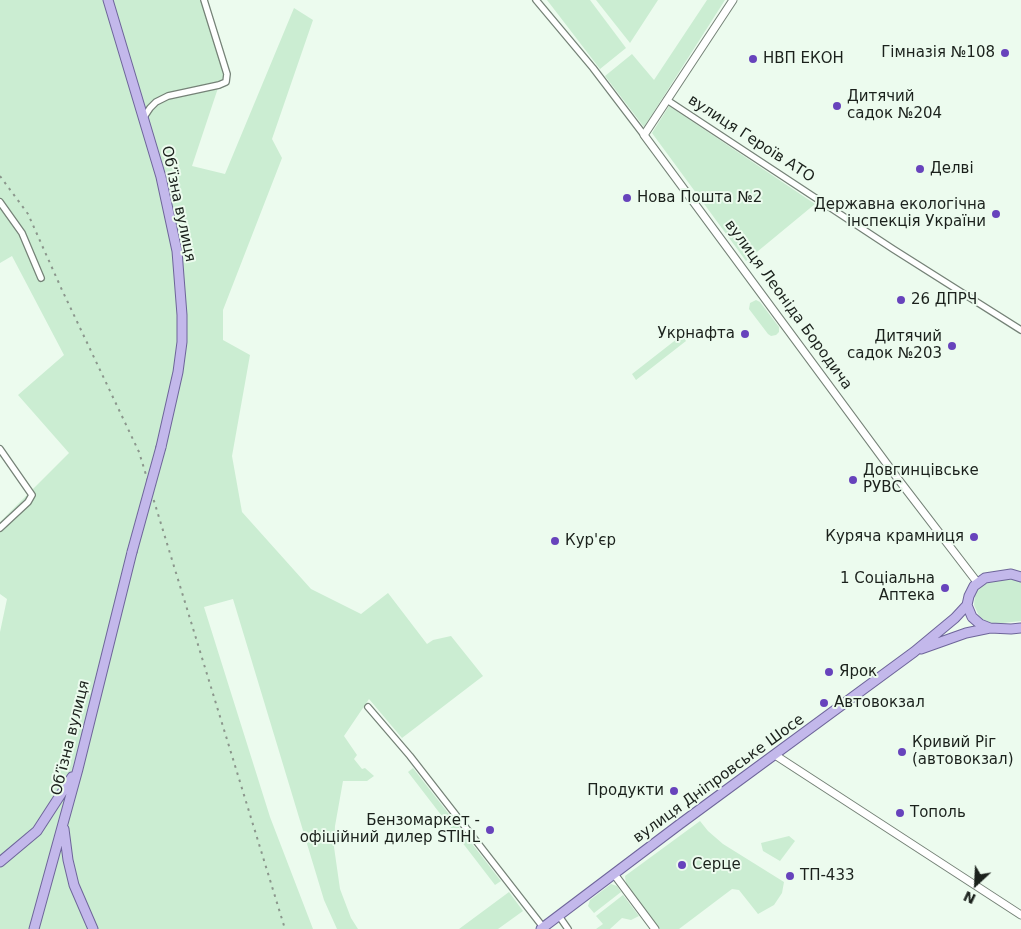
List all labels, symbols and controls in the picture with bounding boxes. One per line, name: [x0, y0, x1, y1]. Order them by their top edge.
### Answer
place label: Гімназія №108: [881, 44, 995, 62]
marker: Гімназія №108: [999, 47, 1011, 59]
place label: НВП ЕКОН: [763, 50, 844, 68]
marker: НВП ЕКОН: [747, 53, 759, 65]
place label: Дитячий садок №204: [847, 88, 942, 123]
street label: вулиця Героїв АТО: [684, 91, 818, 187]
marker: Дитячий садок №204: [831, 100, 843, 112]
street label: Обʼїзна вулиця: [157, 144, 199, 264]
place label: Делві: [930, 160, 974, 178]
marker: Делві: [914, 163, 926, 175]
place label: Нова Пошта №2: [637, 189, 762, 207]
marker: Нова Пошта №2: [621, 192, 633, 204]
place label: Державна екологічна інспекція України: [814, 196, 986, 231]
marker: Державна екологічна інспекція України: [990, 208, 1002, 220]
street label: вулиця Леоніда Бородича: [720, 217, 856, 393]
place label: 26 ДПРЧ: [911, 291, 977, 309]
marker: 26 ДПРЧ: [895, 294, 907, 306]
place label: Укрнафта: [658, 325, 735, 343]
marker: Укрнафта: [739, 328, 751, 340]
place label: Дитячий садок №203: [847, 328, 942, 363]
marker: Дитячий садок №203: [946, 340, 958, 352]
place label: Довгинцівське РУВС: [863, 462, 979, 497]
marker: Довгинцівське РУВС: [847, 474, 859, 486]
place label: Куряча крамниця: [825, 528, 964, 546]
marker: Куряча крамниця: [968, 531, 980, 543]
place label: Кур'єр: [565, 532, 616, 550]
marker: Кур'єр: [549, 535, 561, 547]
place label: 1 Соціальна Аптека: [840, 570, 935, 605]
marker: 1 Соціальна Аптека: [939, 582, 951, 594]
place label: Ярок: [839, 663, 877, 681]
marker: Ярок: [823, 666, 835, 678]
street label: Обʼїзна вулиця: [48, 679, 94, 797]
place label: Автовокзал: [834, 694, 925, 712]
marker: Автовокзал: [818, 697, 830, 709]
street label: вулиця Дніпровське Шосе: [630, 711, 808, 847]
place label: Кривий Ріг (автовокзал): [912, 734, 1013, 769]
marker: Кривий Ріг (автовокзал): [896, 746, 908, 758]
place label: Продукти: [587, 782, 664, 800]
marker: Продукти: [668, 785, 680, 797]
place label: Тополь: [910, 804, 966, 822]
marker: Тополь: [894, 807, 906, 819]
place label: Бензомаркет - офіційний дилер STIHL: [300, 812, 480, 847]
marker: Бензомаркет - офіційний дилер STIHL: [484, 824, 496, 836]
place label: Серце: [692, 856, 741, 874]
marker: Серце: [676, 859, 688, 871]
north arrow: [951, 859, 1001, 909]
place label: ТП-433: [800, 867, 854, 885]
marker: ТП-433: [784, 870, 796, 882]
text: N: [961, 888, 978, 907]

